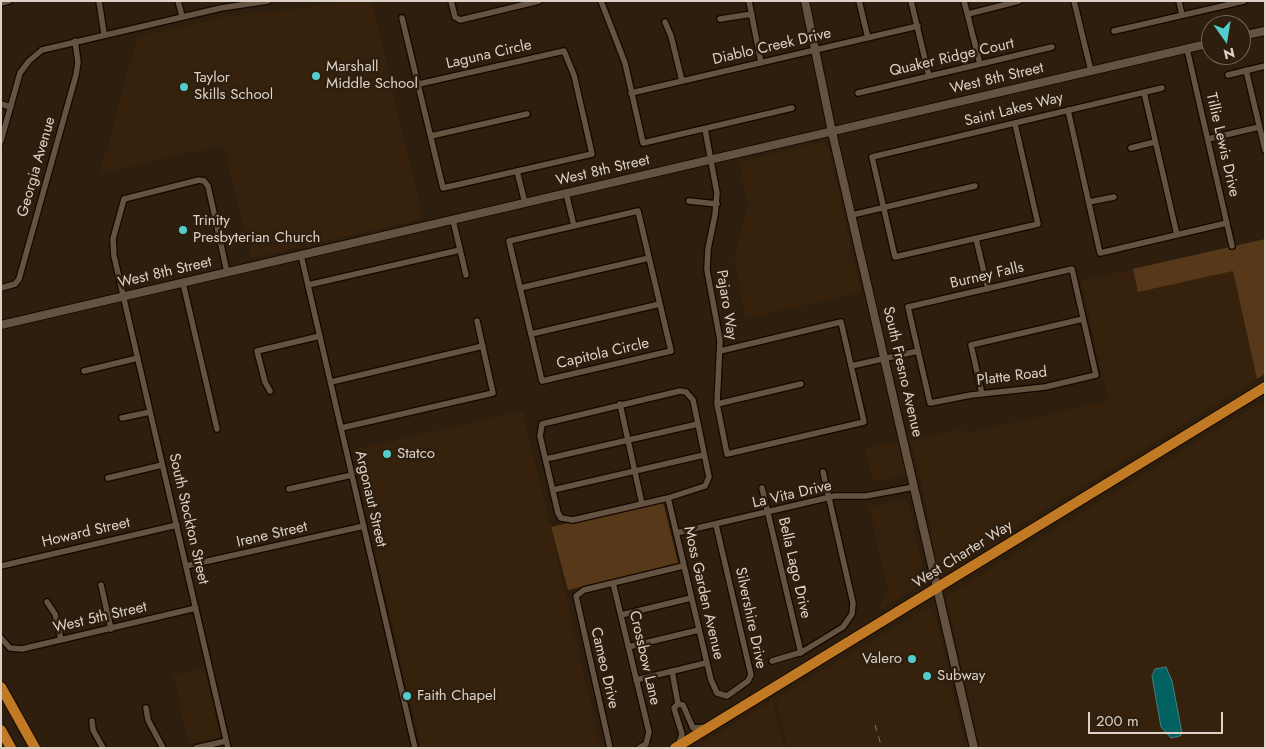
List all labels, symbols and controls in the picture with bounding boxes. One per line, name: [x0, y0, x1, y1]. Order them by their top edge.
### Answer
north arrow: [1201, 15, 1251, 65]
street label: Diablo Creek Drive: [711, 25, 833, 69]
street label: Quaker Ridge Court: [888, 35, 1016, 81]
street label: Laguna Circle: [444, 36, 534, 74]
text: N: [1221, 43, 1237, 65]
place label: Marshall Middle School: [326, 58, 418, 93]
street label: West 8th Street: [948, 59, 1046, 99]
place label: Taylor Skills School: [194, 69, 273, 104]
marker: Marshall Middle School: [310, 70, 322, 82]
marker: Taylor Skills School: [178, 81, 190, 93]
street label: Saint Lakes Way: [963, 89, 1065, 131]
street label: Tillie Lewis Drive: [1201, 91, 1243, 199]
street label: Georgia Avenue: [14, 115, 60, 219]
street label: West 8th Street: [554, 151, 652, 191]
place label: Trinity Presbyterian Church: [193, 212, 320, 247]
marker: Trinity Presbyterian Church: [177, 224, 189, 236]
street label: West 8th Street: [116, 253, 214, 293]
street label: Burney Falls: [948, 259, 1026, 293]
street label: Pajaro Way: [712, 269, 740, 341]
street label: South Fresno Avenue: [878, 305, 926, 439]
street label: Capitola Circle: [555, 335, 651, 373]
street label: Platte Road: [976, 364, 1048, 390]
place label: Statco: [397, 445, 435, 463]
marker: Statco: [381, 448, 393, 460]
street label: Argonaut Street: [350, 449, 390, 549]
street label: South Stockton Street: [164, 452, 212, 586]
street label: La Vita Drive: [751, 477, 833, 513]
street label: Howard Street: [40, 514, 132, 552]
street label: Bella Lago Drive: [774, 516, 814, 620]
street label: West Charter Way: [910, 517, 1016, 593]
street label: Irene Street: [235, 518, 309, 552]
street label: Moss Garden Avenue: [679, 525, 727, 661]
street label: Silvershire Drive: [730, 566, 770, 670]
street label: West 5th Street: [51, 598, 149, 638]
street label: Crossbow Lane: [624, 609, 664, 707]
street label: Cameo Drive: [586, 626, 622, 710]
place label: Valero: [862, 650, 902, 668]
marker: Valero: [906, 653, 918, 665]
place label: Subway: [937, 667, 985, 685]
marker: Subway: [921, 670, 933, 682]
place label: Faith Chapel: [417, 687, 496, 705]
marker: Faith Chapel: [401, 690, 413, 702]
scale bar: [1091, 702, 1226, 734]
text: 200 m: [1096, 710, 1139, 732]

